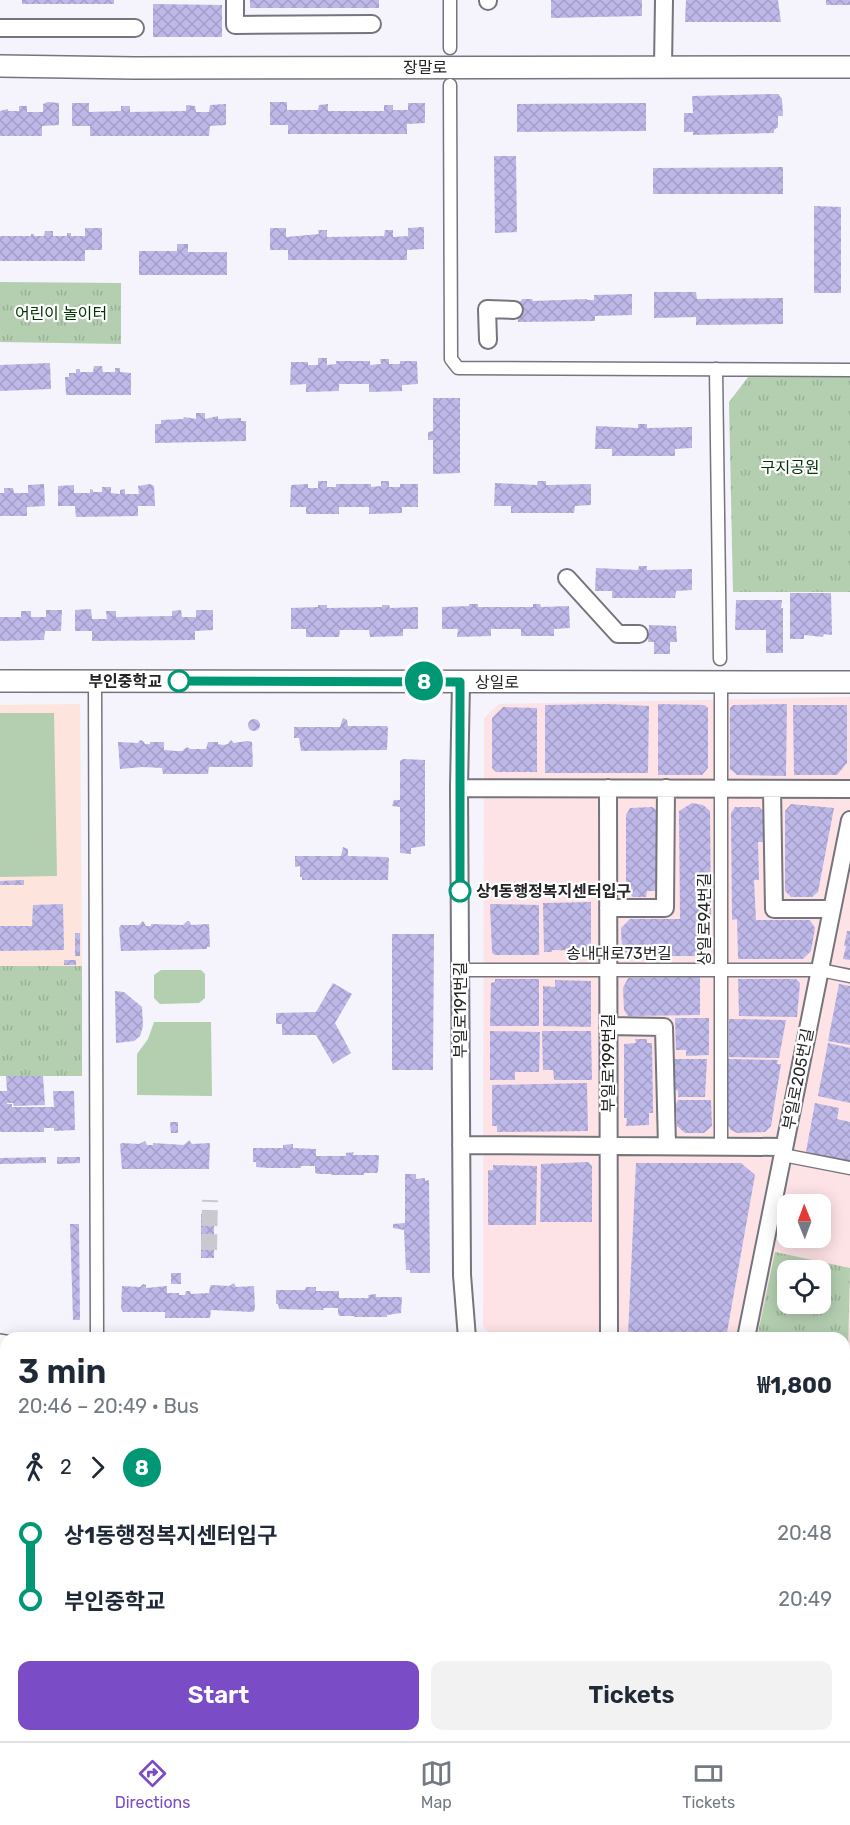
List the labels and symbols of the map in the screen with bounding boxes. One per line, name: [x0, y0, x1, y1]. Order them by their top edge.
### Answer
street label: 장말로: [403, 58, 447, 77]
park label: 어린이 놀이터: [15, 304, 107, 323]
park label: 구지공원: [761, 458, 819, 477]
line badge: 8: [404, 662, 444, 700]
marker: 부인중학교: [168, 670, 190, 692]
place label: 부인중학교: [88, 672, 162, 691]
street label: 상일로: [475, 673, 519, 692]
street label: 상일로94번길: [695, 873, 714, 965]
marker: 상1동행정복지센터입구: [449, 880, 471, 902]
place label: 상1동행정복지센터입구: [476, 882, 631, 901]
street label: 송내대로73번길: [566, 944, 672, 963]
street label: 부일로191번길: [451, 962, 470, 1058]
street label: 부일로199번길: [599, 1013, 618, 1113]
street label: 부일로205번길: [779, 1027, 817, 1131]
north arrow: [777, 1194, 831, 1248]

